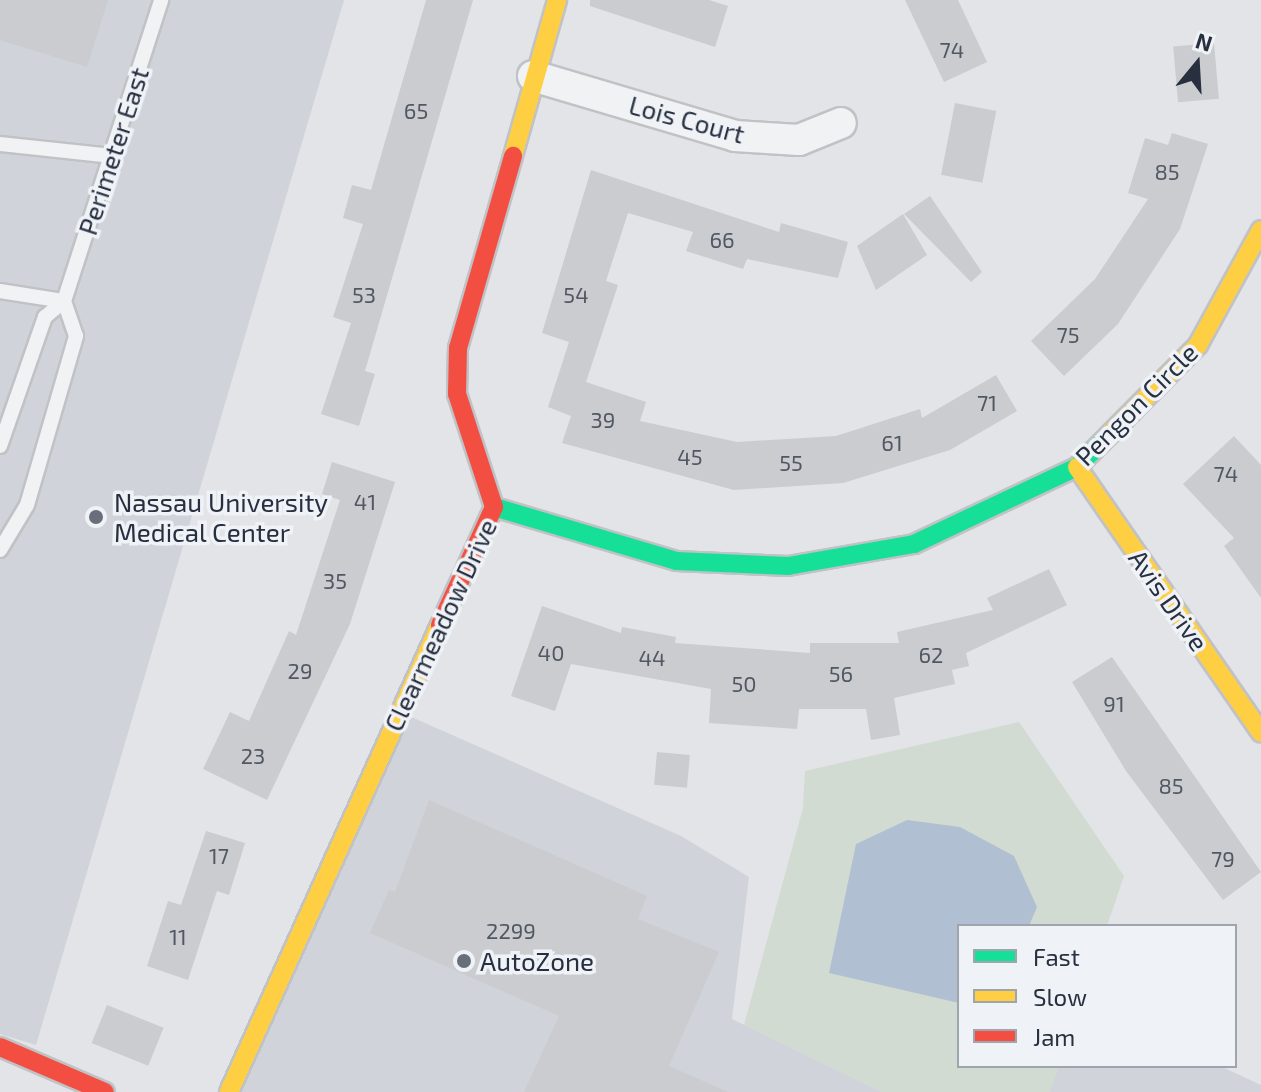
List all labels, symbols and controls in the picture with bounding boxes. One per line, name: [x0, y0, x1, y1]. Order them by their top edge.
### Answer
north arrow: [1157, 24, 1237, 104]
text: N: [1193, 26, 1216, 56]
house number: 74: [940, 37, 964, 63]
street label: Perimeter East: [71, 63, 155, 239]
street label: Lois Court: [626, 89, 748, 149]
house number: 65: [404, 98, 428, 124]
house number: 85: [1154, 159, 1180, 185]
house number: 66: [709, 227, 735, 253]
house number: 53: [352, 282, 376, 308]
house number: 54: [563, 282, 589, 308]
house number: 75: [1056, 322, 1080, 348]
street label: Pengon Circle: [1068, 336, 1204, 472]
house number: 71: [977, 390, 997, 416]
house number: 39: [591, 407, 615, 433]
house number: 61: [881, 430, 903, 456]
house number: 45: [677, 444, 703, 470]
house number: 55: [779, 450, 803, 476]
house number: 74: [1214, 461, 1238, 487]
place label: Nassau University Medical Center: [114, 486, 328, 548]
house number: 41: [354, 489, 376, 515]
marker: Nassau University Medical Center: [85, 506, 107, 528]
street label: Clearmeadow Drive: [377, 514, 503, 736]
street label: Avis Drive: [1123, 543, 1215, 657]
house number: 35: [323, 568, 347, 594]
house number: 40: [538, 640, 564, 666]
house number: 62: [919, 642, 943, 668]
house number: 44: [638, 645, 666, 671]
house number: 29: [288, 658, 312, 684]
house number: 56: [829, 661, 853, 687]
house number: 50: [731, 671, 757, 697]
house number: 91: [1103, 691, 1125, 717]
house number: 23: [241, 743, 265, 769]
house number: 85: [1158, 773, 1184, 799]
house number: 17: [209, 843, 229, 869]
house number: 79: [1211, 846, 1235, 872]
house number: 2299: [486, 918, 536, 944]
house number: 11: [169, 924, 187, 950]
legend: [957, 924, 1237, 1068]
text: Fast: [1033, 942, 1080, 971]
place label: AutoZone: [480, 945, 594, 977]
marker: AutoZone: [455, 952, 473, 970]
text: Slow: [1033, 982, 1087, 1011]
text: Jam: [1033, 1022, 1075, 1051]

